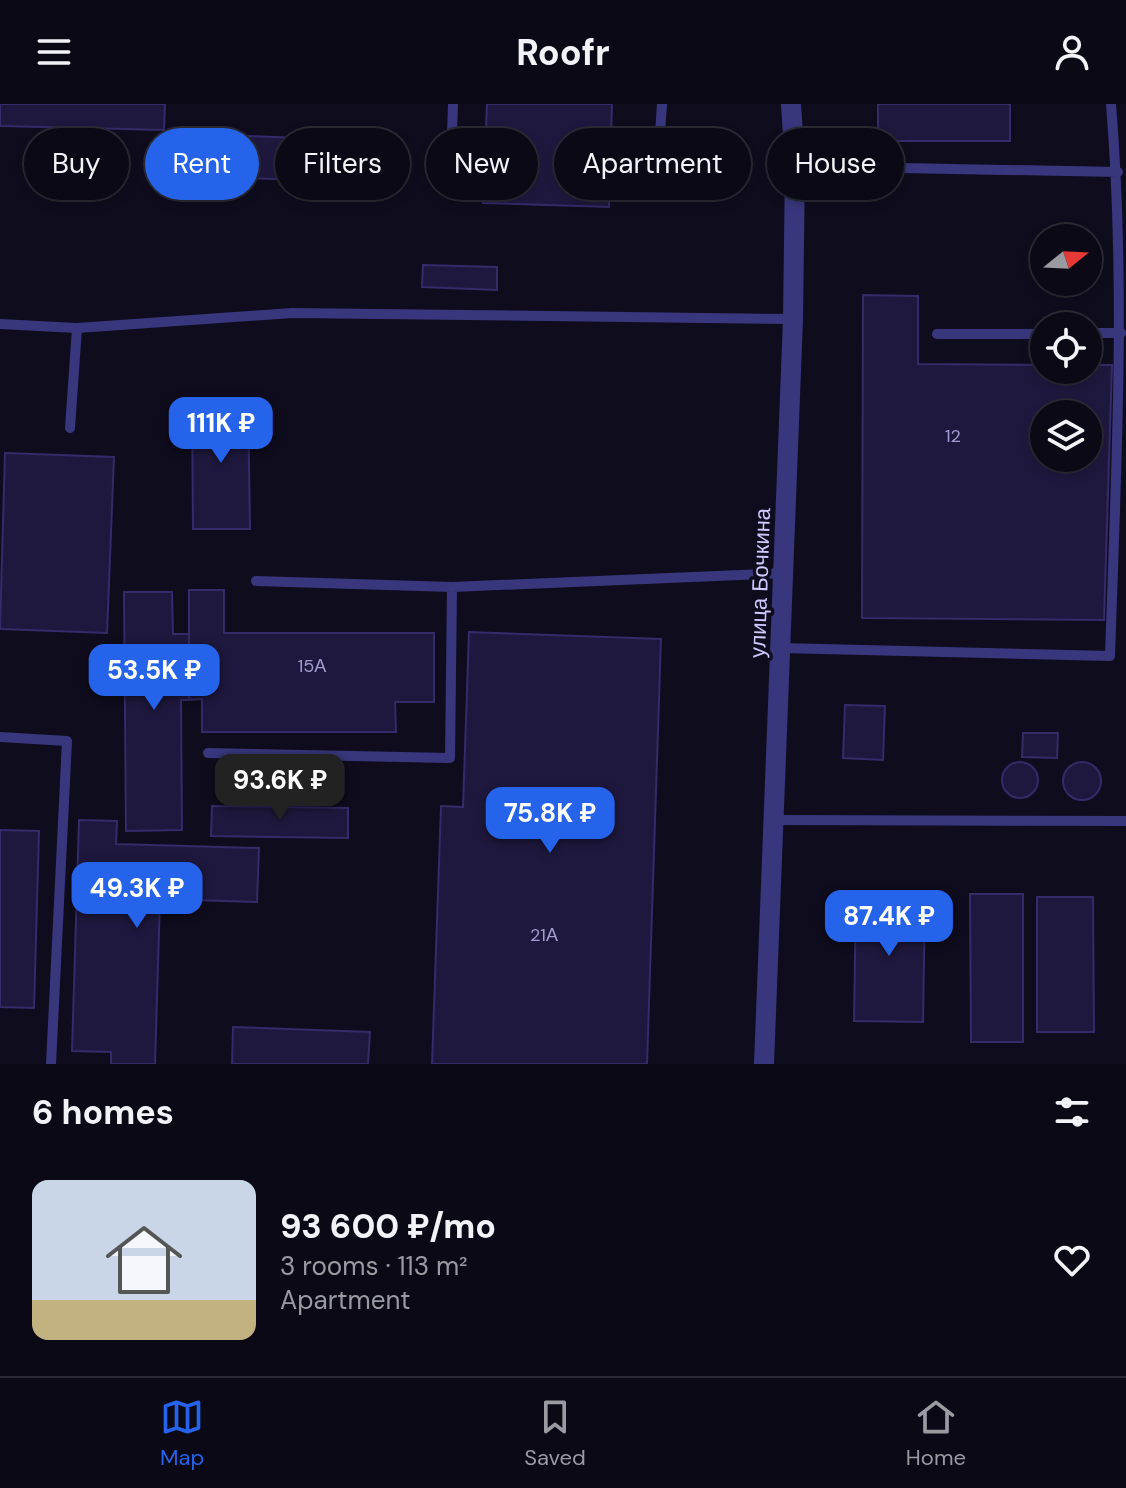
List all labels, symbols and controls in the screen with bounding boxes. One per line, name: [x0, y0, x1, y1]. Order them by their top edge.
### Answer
text: Roofr: [516, 29, 610, 76]
icon: menu: [32, 30, 76, 74]
icon: person: [1050, 30, 1094, 74]
chip: Buy: [24, 128, 129, 200]
chip: Rent: [145, 128, 259, 200]
chip: Filters: [275, 128, 410, 200]
chip: New: [426, 128, 538, 200]
chip: Apartment: [554, 128, 751, 200]
chip: House: [767, 128, 904, 200]
north arrow: [1030, 224, 1102, 296]
map controls: [1030, 224, 1102, 472]
button: locate: [1030, 312, 1102, 384]
pin: 111K ₽: [156, 397, 286, 465]
button: layers: [1030, 400, 1102, 472]
text: 111K ₽: [187, 406, 255, 440]
house number: 12: [945, 424, 961, 448]
street label: улица Бочкина: [743, 507, 777, 659]
pin: 53.5K ₽: [80, 644, 228, 712]
text: 53.5K ₽: [107, 653, 201, 687]
house number: 15А: [298, 654, 326, 678]
pin: 93.6K ₽: [206, 754, 354, 822]
text: 93.6K ₽: [233, 763, 327, 797]
pin: 75.8K ₽: [476, 787, 624, 855]
text: 75.8K ₽: [504, 796, 596, 830]
pin: 49.3K ₽: [63, 862, 211, 930]
text: 49.3K ₽: [90, 871, 184, 905]
pin: 87.4K ₽: [815, 890, 963, 958]
text: 87.4K ₽: [843, 899, 935, 933]
house number: 21А: [530, 923, 558, 947]
text: 6 homes: [32, 1090, 174, 1135]
icon: filters: [1050, 1090, 1094, 1134]
text: 93 600 ₽/mo: [280, 1204, 496, 1249]
icon: home: [96, 1212, 192, 1308]
icon: heart: [1050, 1238, 1094, 1282]
text: 3 rooms · 113 m²: [280, 1249, 468, 1283]
text: Apartment: [280, 1283, 411, 1317]
tab: Map: [160, 1395, 204, 1472]
tab: Saved: [524, 1395, 586, 1472]
tab: Home: [906, 1395, 966, 1472]

